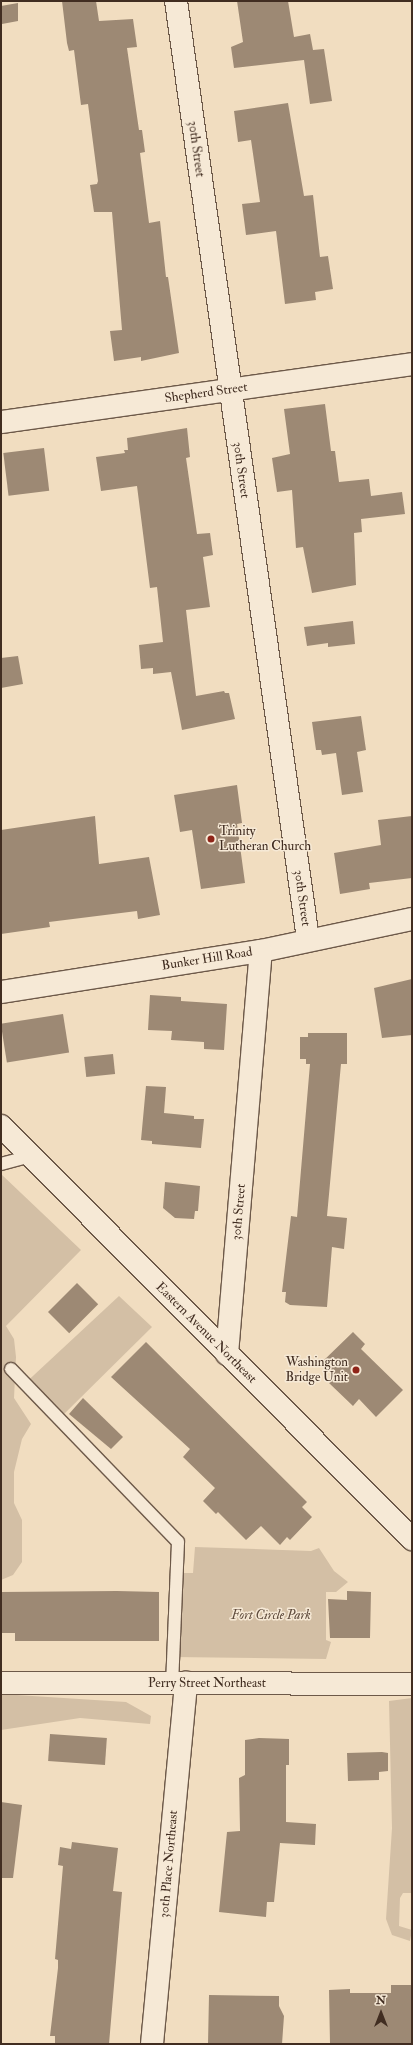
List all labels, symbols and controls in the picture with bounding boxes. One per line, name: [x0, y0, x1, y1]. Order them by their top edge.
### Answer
street label: 30th Street: [184, 120, 208, 178]
street label: Shepherd Street: [164, 379, 248, 407]
street label: 30th Street: [229, 441, 253, 499]
place label: Trinity Lutheran Church: [219, 824, 311, 855]
marker: Trinity Lutheran Church: [206, 834, 216, 844]
street label: 30th Street: [290, 869, 314, 927]
street label: Bunker Hill Road: [161, 944, 253, 974]
street label: 30th Street: [229, 1183, 249, 1241]
street label: Eastern Avenue Northeast: [152, 1279, 260, 1387]
place label: Washington Bridge Unit: [285, 1355, 348, 1386]
marker: Washington Bridge Unit: [351, 1365, 361, 1375]
park label: Fort Circle Park: [231, 1607, 311, 1623]
street label: Perry Street Northeast: [148, 1675, 266, 1691]
street label: 30th Place Northeast: [157, 1810, 181, 1918]
north arrow: [361, 1993, 401, 2033]
text: N: [376, 1994, 386, 2007]

